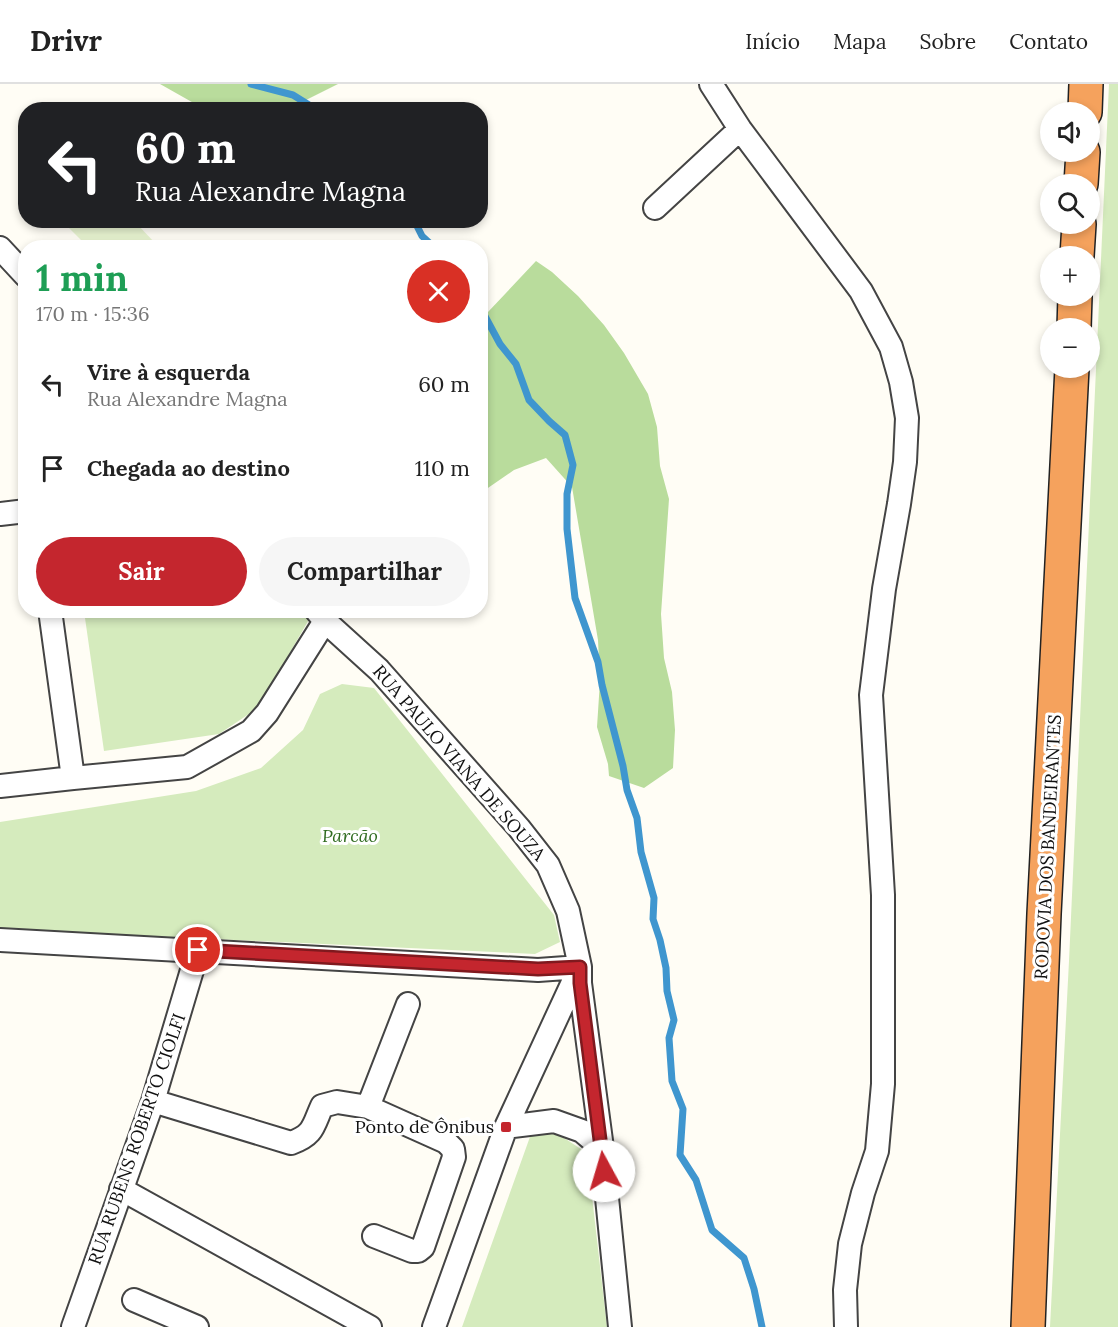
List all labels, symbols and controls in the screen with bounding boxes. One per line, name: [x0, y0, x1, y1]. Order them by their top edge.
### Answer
text: Drivr: [30, 23, 102, 59]
text: Início: [745, 28, 800, 55]
text: Mapa: [833, 28, 887, 55]
text: Sobre: [920, 28, 976, 55]
text: Contato: [1009, 28, 1088, 55]
map controls: [1040, 102, 1100, 378]
button: sound: [1040, 102, 1100, 162]
text: 60 m: [135, 121, 236, 175]
icon: left: [36, 126, 114, 204]
text: Rua Alexandre Magna: [135, 174, 406, 208]
button: search: [1040, 174, 1100, 234]
button: +: [1040, 246, 1100, 306]
text: 1 min: [36, 255, 128, 301]
button: close: [407, 260, 470, 323]
text: 170 m · 15:36: [36, 301, 149, 326]
button: −: [1040, 318, 1100, 378]
text: Vire à esquerda: [87, 358, 250, 386]
icon: left: [36, 368, 69, 401]
text: 60 m: [418, 370, 470, 398]
text: Rua Alexandre Magna: [87, 386, 288, 411]
icon: arrive: [36, 452, 69, 485]
text: Chegada ao destino: [87, 454, 290, 482]
text: 110 m: [415, 454, 470, 482]
button: Sair: [36, 537, 247, 606]
button: Compartilhar: [259, 537, 470, 606]
street label: RUA PAULO VIANA DE SOUZA: [368, 660, 551, 866]
street label: RODOVIA DOS BANDEIRANTES: [1029, 714, 1066, 980]
park label: Parcão: [322, 824, 378, 847]
pin: [172, 924, 223, 975]
icon: arrive: [181, 933, 214, 966]
street label: RUA RUBENS ROBERTO CIOLFI: [83, 1010, 190, 1268]
place label: Ponto de Ônibus: [355, 1115, 494, 1138]
marker: Ponto de Ônibus: [499, 1120, 513, 1134]
position arrow: [572, 1139, 636, 1203]

